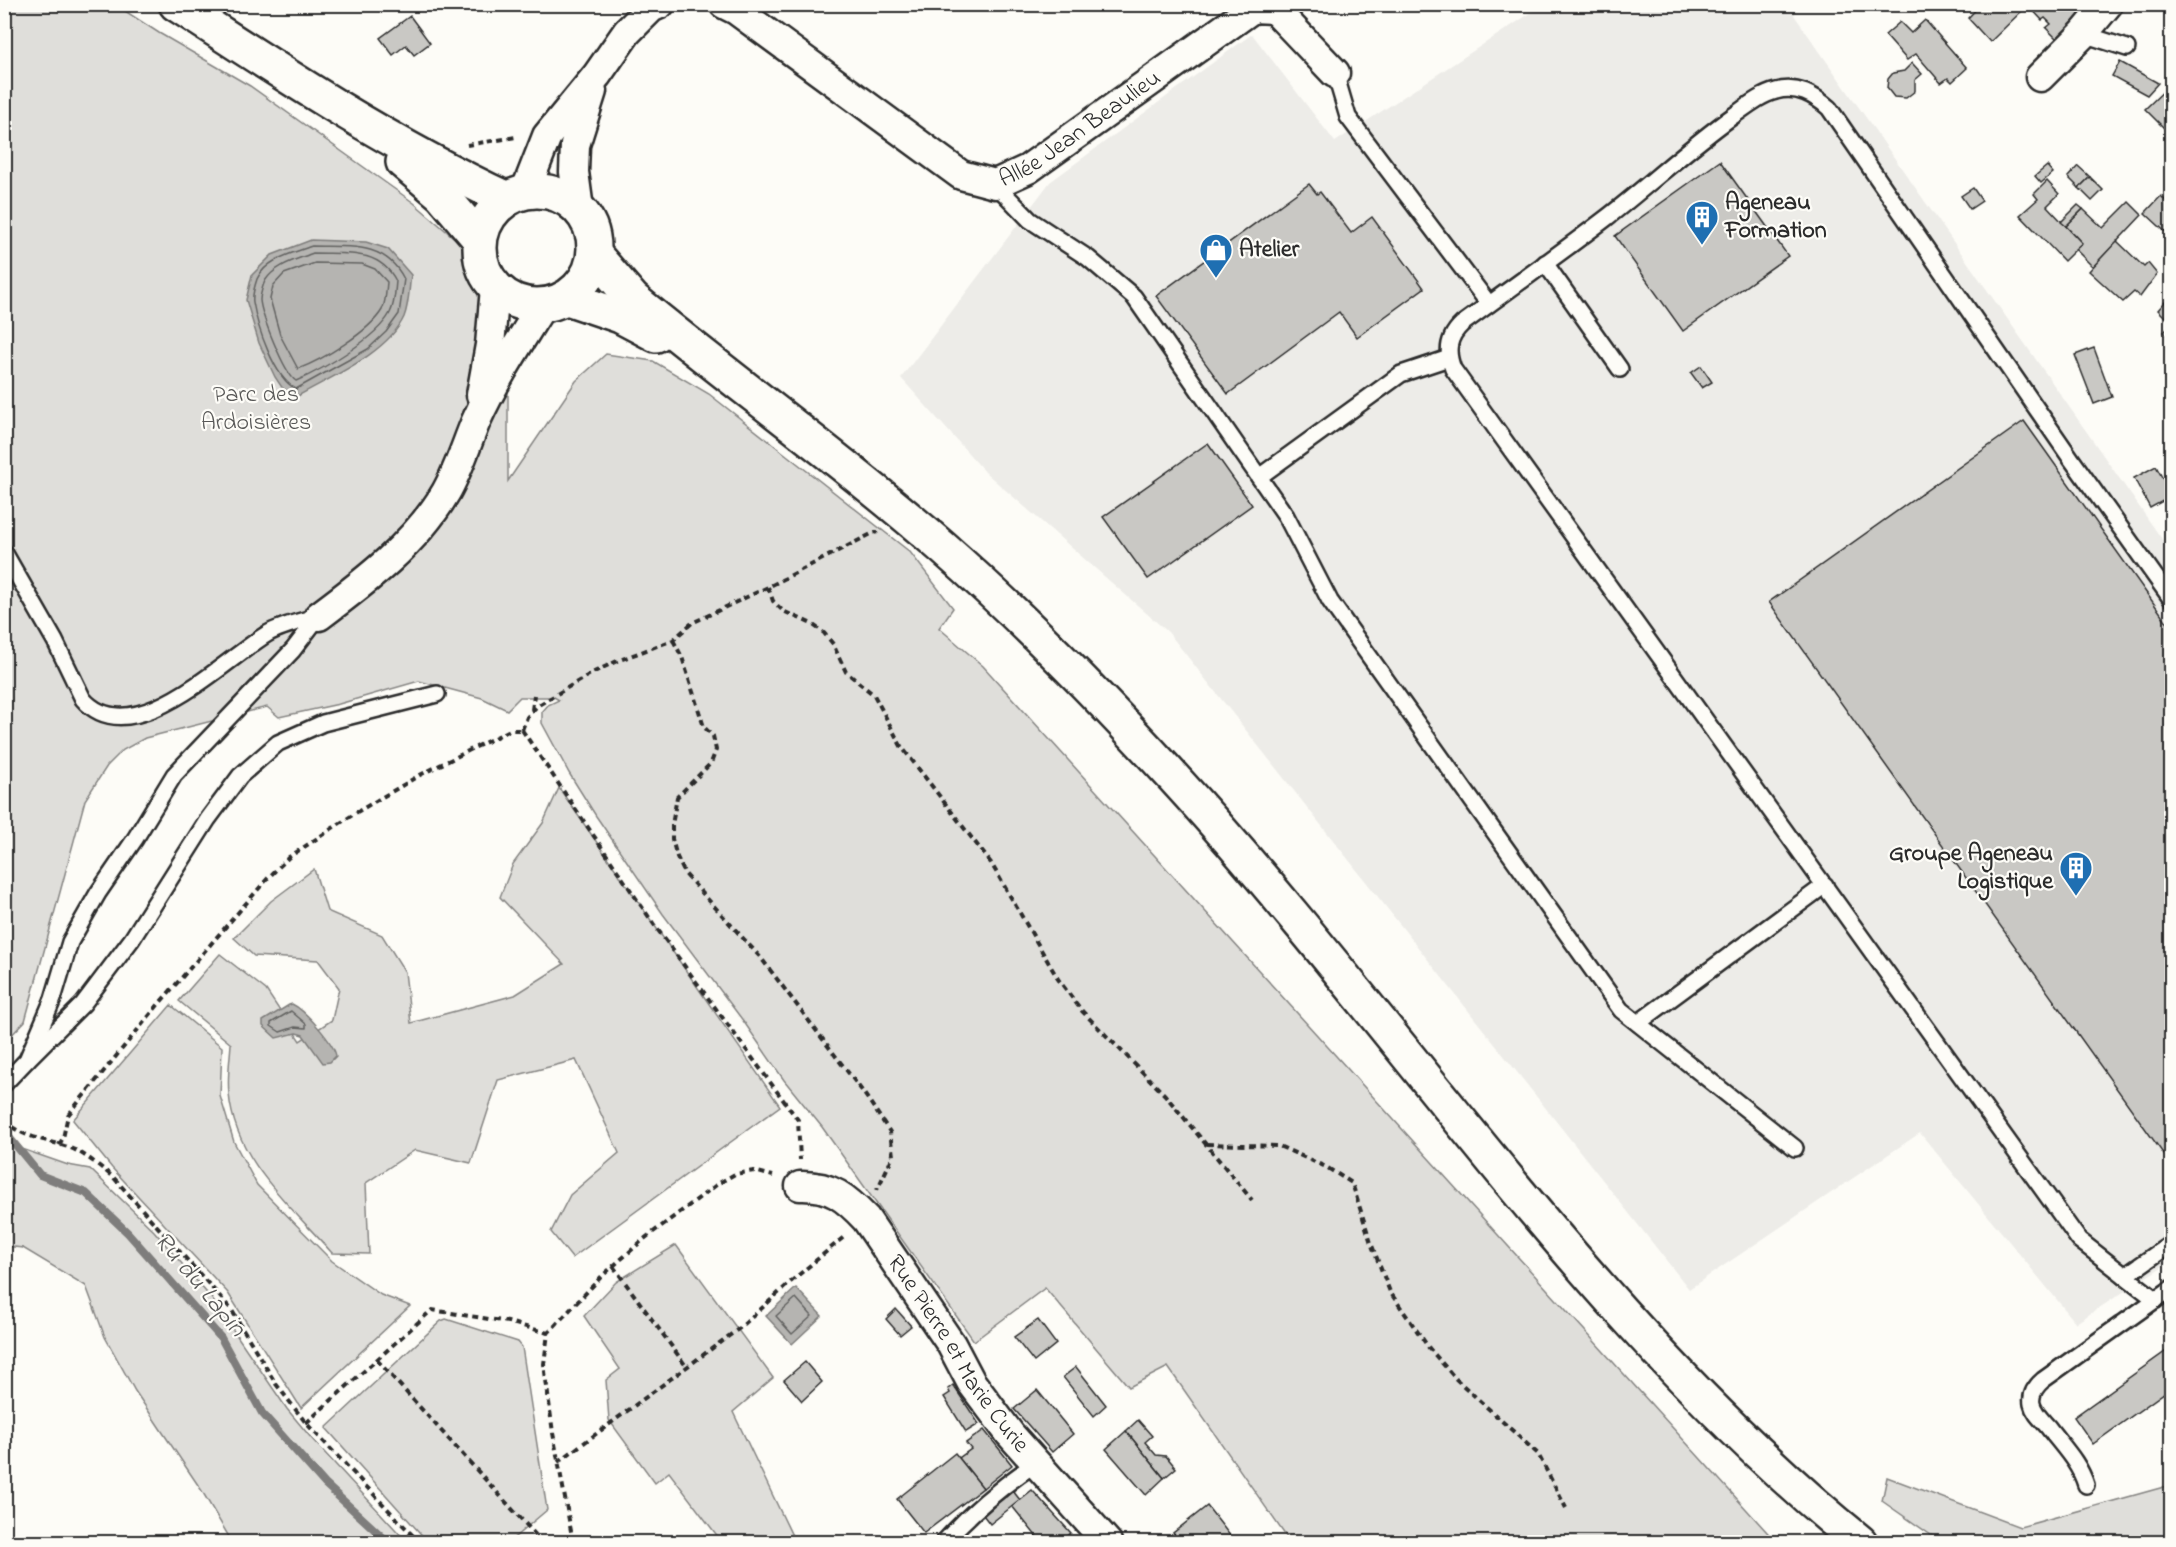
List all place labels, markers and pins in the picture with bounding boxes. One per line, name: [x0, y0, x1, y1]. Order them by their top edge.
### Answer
place label: Ageneau Formation: [1724, 186, 1827, 249]
building icon: Ageneau Formation: [1684, 199, 1720, 246]
shop icon: Atelier: [1198, 232, 1234, 279]
place label: Atelier: [1239, 233, 1300, 268]
place label: Groupe Ageneau Logistique: [1889, 837, 2054, 901]
building icon: Groupe Ageneau Logistique: [2058, 850, 2094, 897]

